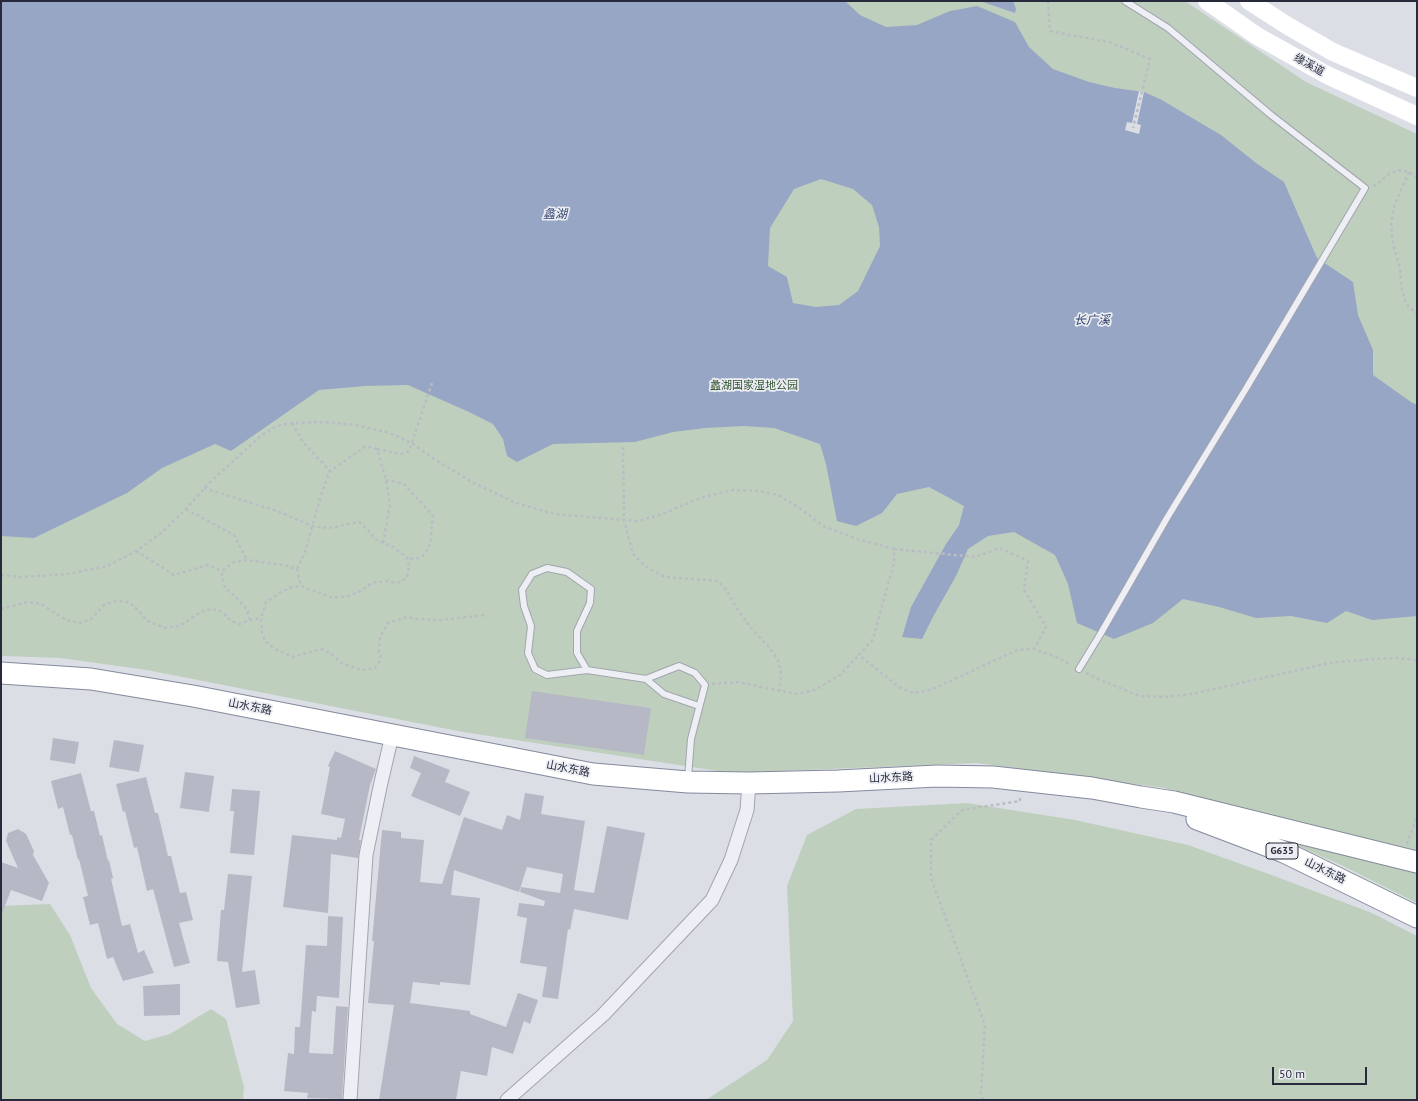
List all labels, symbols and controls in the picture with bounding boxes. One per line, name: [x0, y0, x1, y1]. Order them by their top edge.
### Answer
street label: 缘溪道: [1291, 51, 1327, 79]
water label: 蠡湖: [543, 208, 567, 222]
water label: 长广溪: [1074, 314, 1110, 328]
park label: 蠡湖国家湿地公园: [710, 379, 798, 393]
street label: 山水东路: [227, 696, 273, 718]
street label: 山水东路: [545, 758, 591, 780]
street label: 山水东路: [869, 770, 913, 786]
road number: G635: [1266, 843, 1298, 859]
street label: 山水东路: [1302, 855, 1348, 887]
scale bar: [1274, 1059, 1369, 1085]
text: 50 m: [1279, 1066, 1305, 1081]

